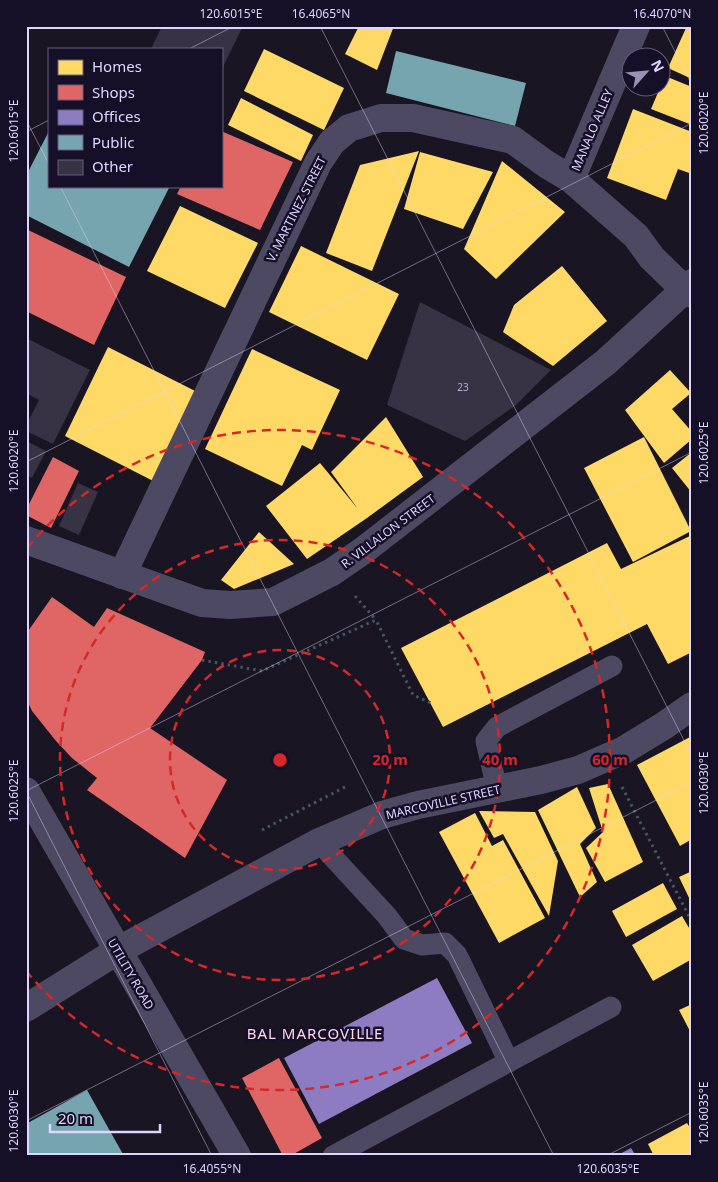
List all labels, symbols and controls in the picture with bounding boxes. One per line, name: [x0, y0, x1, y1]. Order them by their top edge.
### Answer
text: 120.6015°E: [199, 5, 263, 22]
text: 16.4065°N: [292, 5, 350, 22]
text: 16.4070°N: [633, 5, 691, 22]
legend: [48, 48, 222, 188]
north arrow: [620, 48, 670, 98]
text: Homes: [92, 56, 142, 76]
text: N: [647, 56, 669, 75]
text: Shops: [92, 82, 135, 102]
street label: MANALO ALLEY: [567, 86, 617, 174]
text: 120.6020°E: [695, 91, 712, 155]
text: 120.6015°E: [5, 99, 22, 163]
text: Offices: [92, 106, 141, 126]
text: Public: [92, 132, 135, 152]
street label: V. MARTINEZ STREET: [262, 153, 330, 265]
text: Other: [92, 156, 133, 176]
house number: 23: [457, 380, 469, 394]
text: 120.6025°E: [695, 421, 712, 485]
text: 120.6020°E: [5, 429, 22, 493]
street label: R. VILLALON STREET: [337, 490, 439, 572]
text: 20 m: [372, 749, 408, 769]
text: 40 m: [482, 749, 518, 769]
text: 60 m: [592, 749, 628, 769]
centre of rings: [271, 751, 289, 769]
text: 120.6030°E: [695, 751, 712, 815]
text: 120.6025°E: [5, 759, 22, 823]
street label: MARCOVILLE STREET: [384, 780, 502, 823]
street label: UTILITY ROAD: [104, 935, 158, 1013]
district label: BAL MARCOVILLE: [247, 1023, 383, 1043]
text: 120.6035°E: [695, 1081, 712, 1145]
text: 120.6030°E: [5, 1089, 22, 1153]
scale bar: [50, 1102, 160, 1134]
text: 20 m: [58, 1108, 93, 1128]
text: 16.4055°N: [183, 1160, 241, 1177]
text: 120.6035°E: [576, 1160, 640, 1177]

